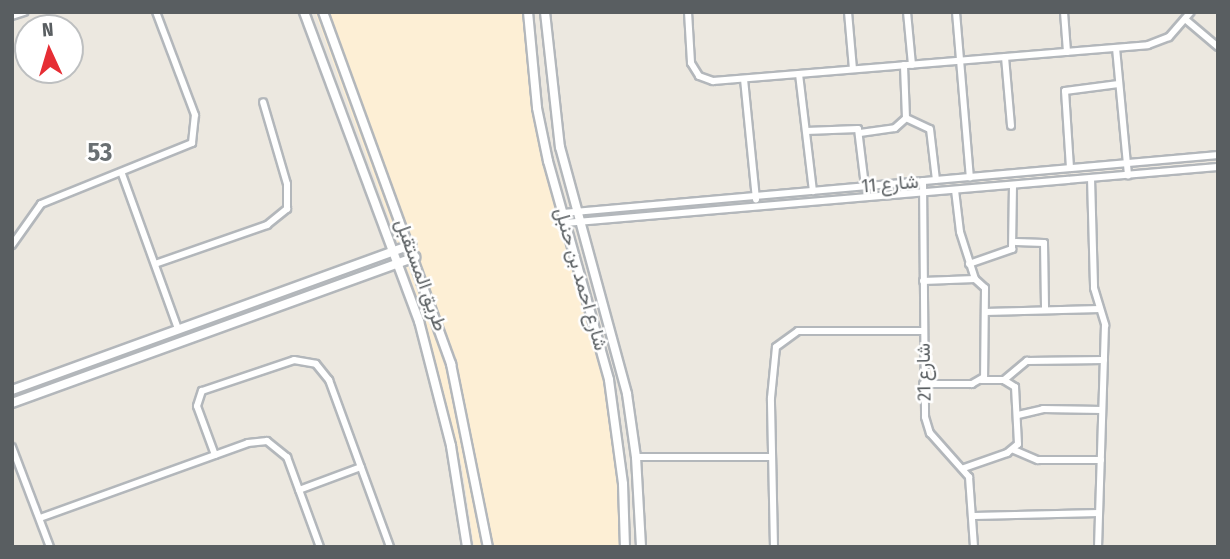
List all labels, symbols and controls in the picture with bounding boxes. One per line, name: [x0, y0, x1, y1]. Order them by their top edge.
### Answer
north arrow: [14, 14, 84, 84]
text: N: [41, 18, 54, 41]
district label: 53: [88, 137, 112, 169]
street label: شارع 11: [860, 170, 920, 198]
street label: شارع احمد بن حنبل: [550, 205, 612, 353]
street label: طريق المستقبل: [390, 216, 452, 334]
street label: شارع 21: [912, 343, 936, 401]

